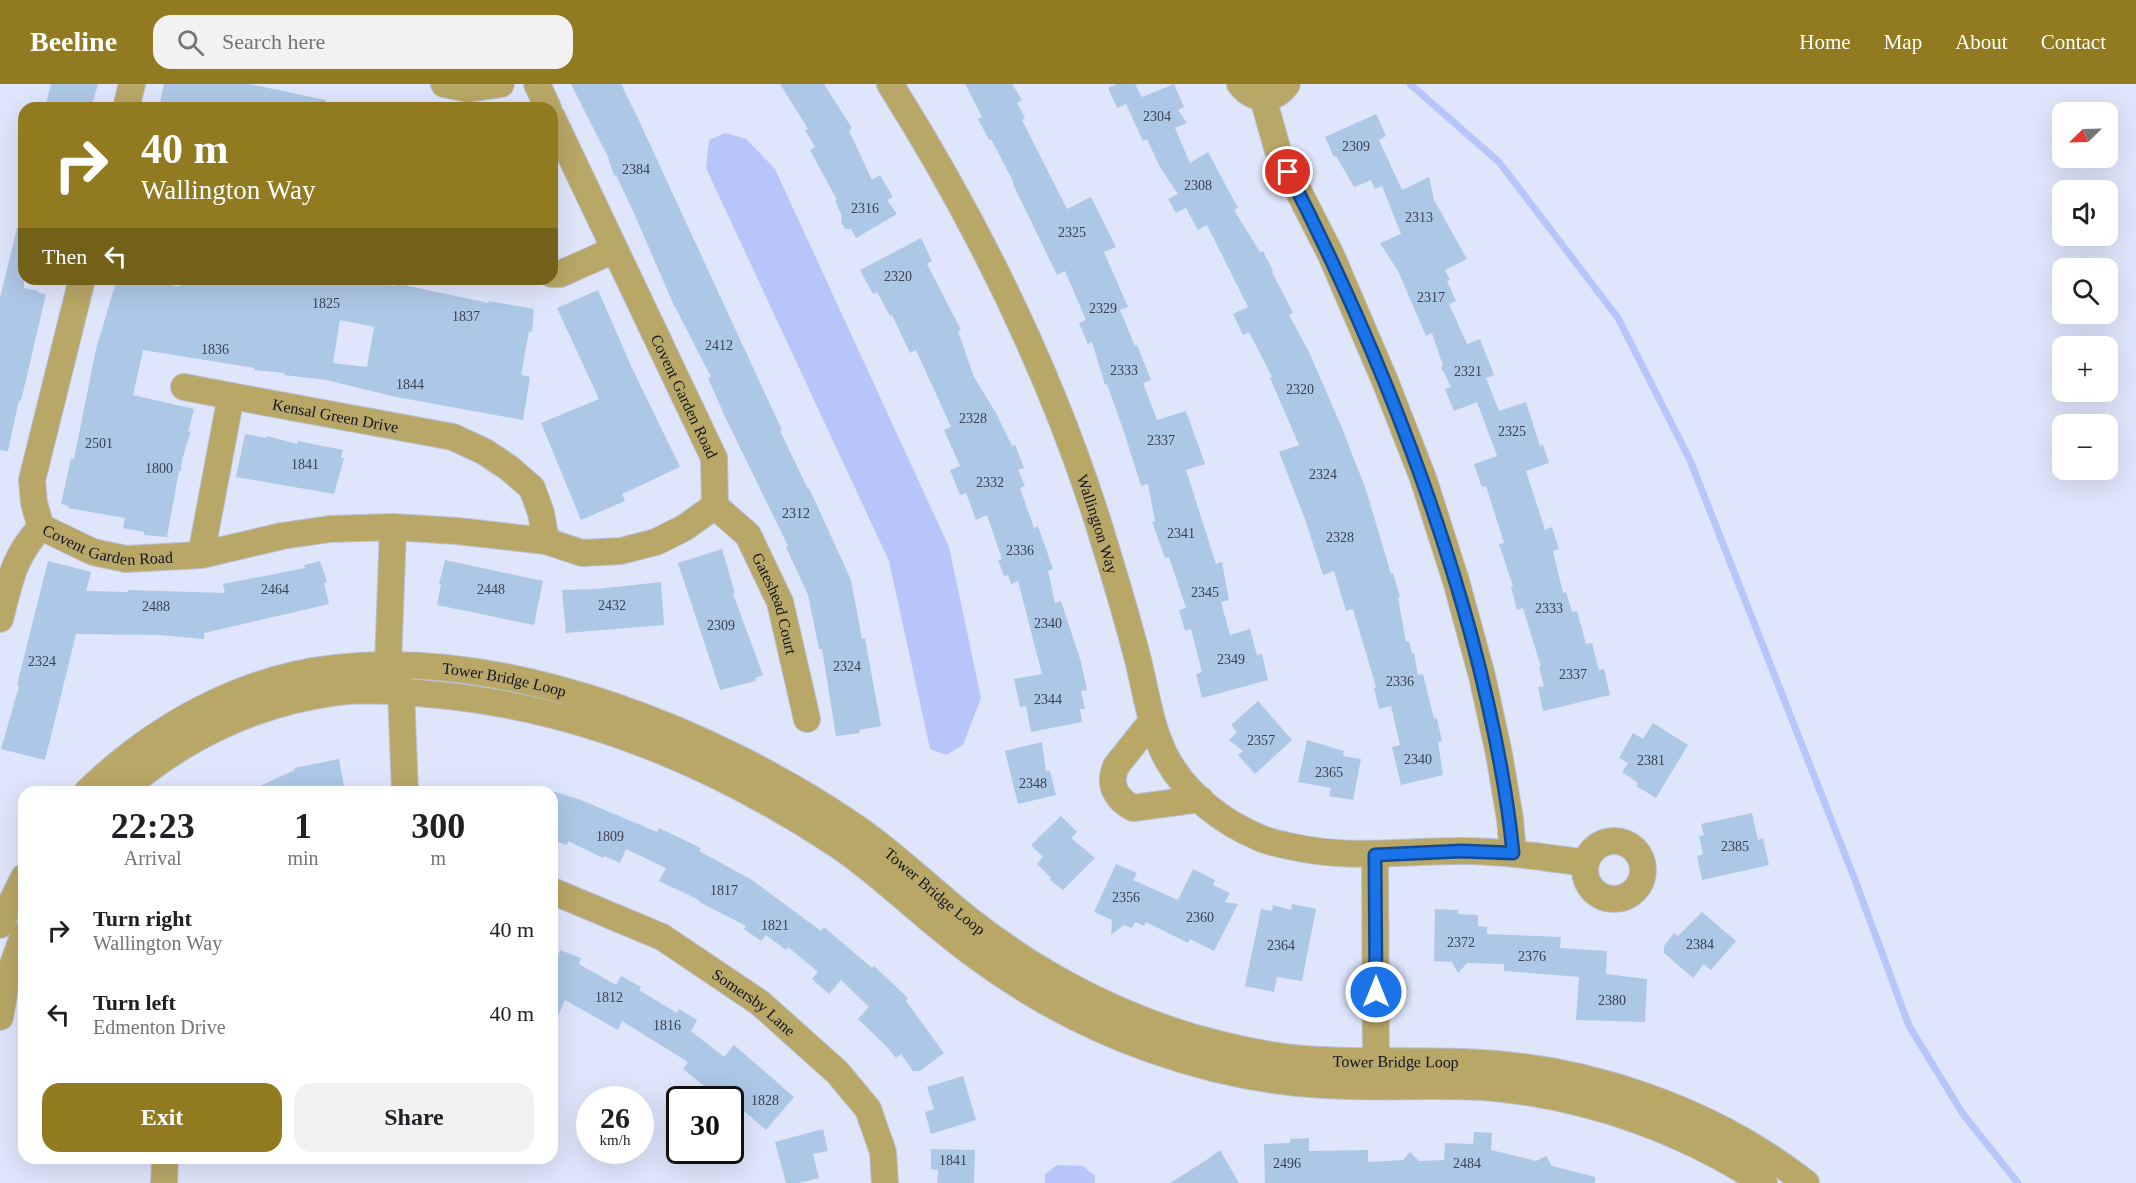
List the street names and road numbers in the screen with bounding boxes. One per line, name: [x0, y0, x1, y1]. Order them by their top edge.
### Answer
street label: Covent Garden Road: [648, 331, 721, 461]
street label: Kensal Green Drive: [271, 395, 400, 435]
street label: Wallington Way: [1074, 472, 1122, 576]
street label: Covent Garden Road: [40, 521, 173, 568]
street label: Gateshead Court: [749, 550, 800, 656]
street label: Tower Bridge Loop: [442, 659, 568, 700]
street label: Tower Bridge Loop: [881, 844, 989, 939]
street label: Somersby Lane: [709, 965, 799, 1039]
street label: Tower Bridge Loop: [1332, 1052, 1459, 1071]

